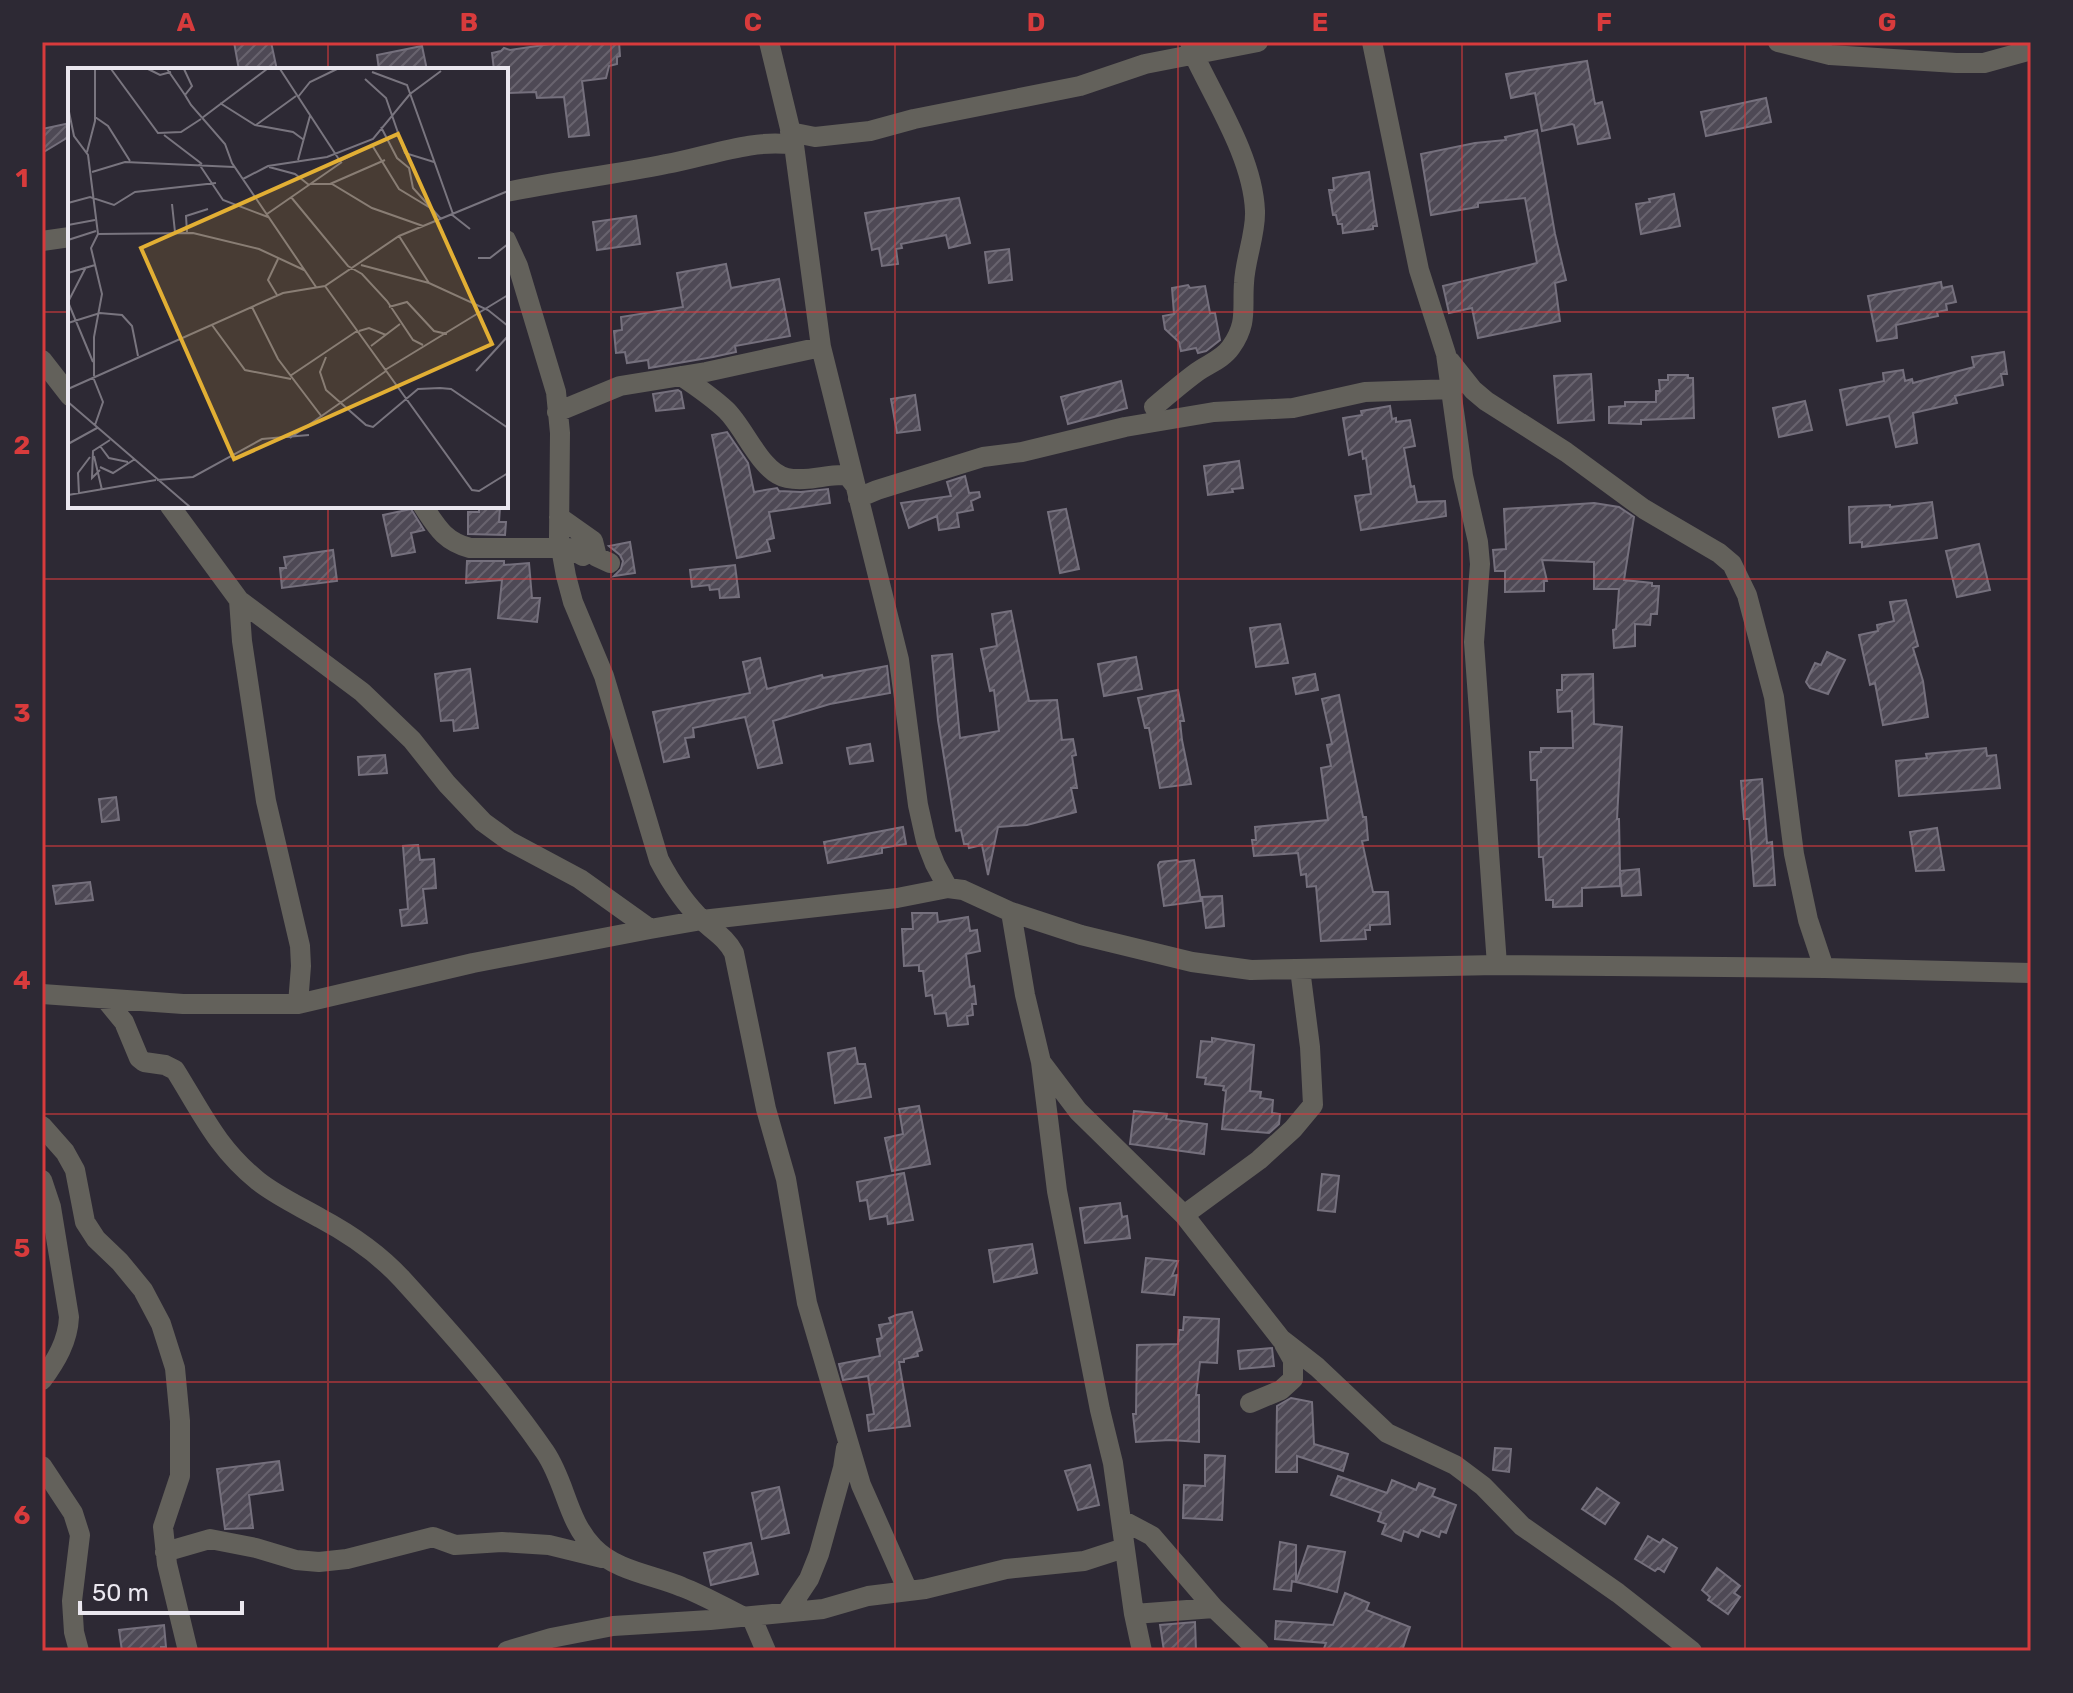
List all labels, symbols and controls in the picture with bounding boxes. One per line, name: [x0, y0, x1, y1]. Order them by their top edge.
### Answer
text: A: [177, 7, 196, 38]
text: B: [460, 7, 478, 38]
text: C: [744, 7, 762, 38]
text: D: [1027, 7, 1045, 38]
text: E: [1312, 7, 1328, 38]
text: F: [1596, 7, 1612, 38]
text: G: [1878, 7, 1896, 38]
inset map: [68, 68, 508, 508]
text: 1: [16, 163, 28, 194]
text: 2: [14, 430, 30, 461]
text: 3: [13, 698, 31, 729]
text: 4: [13, 965, 31, 996]
text: 5: [14, 1233, 30, 1264]
text: 6: [14, 1500, 31, 1531]
scale bar: [80, 1565, 242, 1615]
text: 50 m: [92, 1579, 149, 1607]

